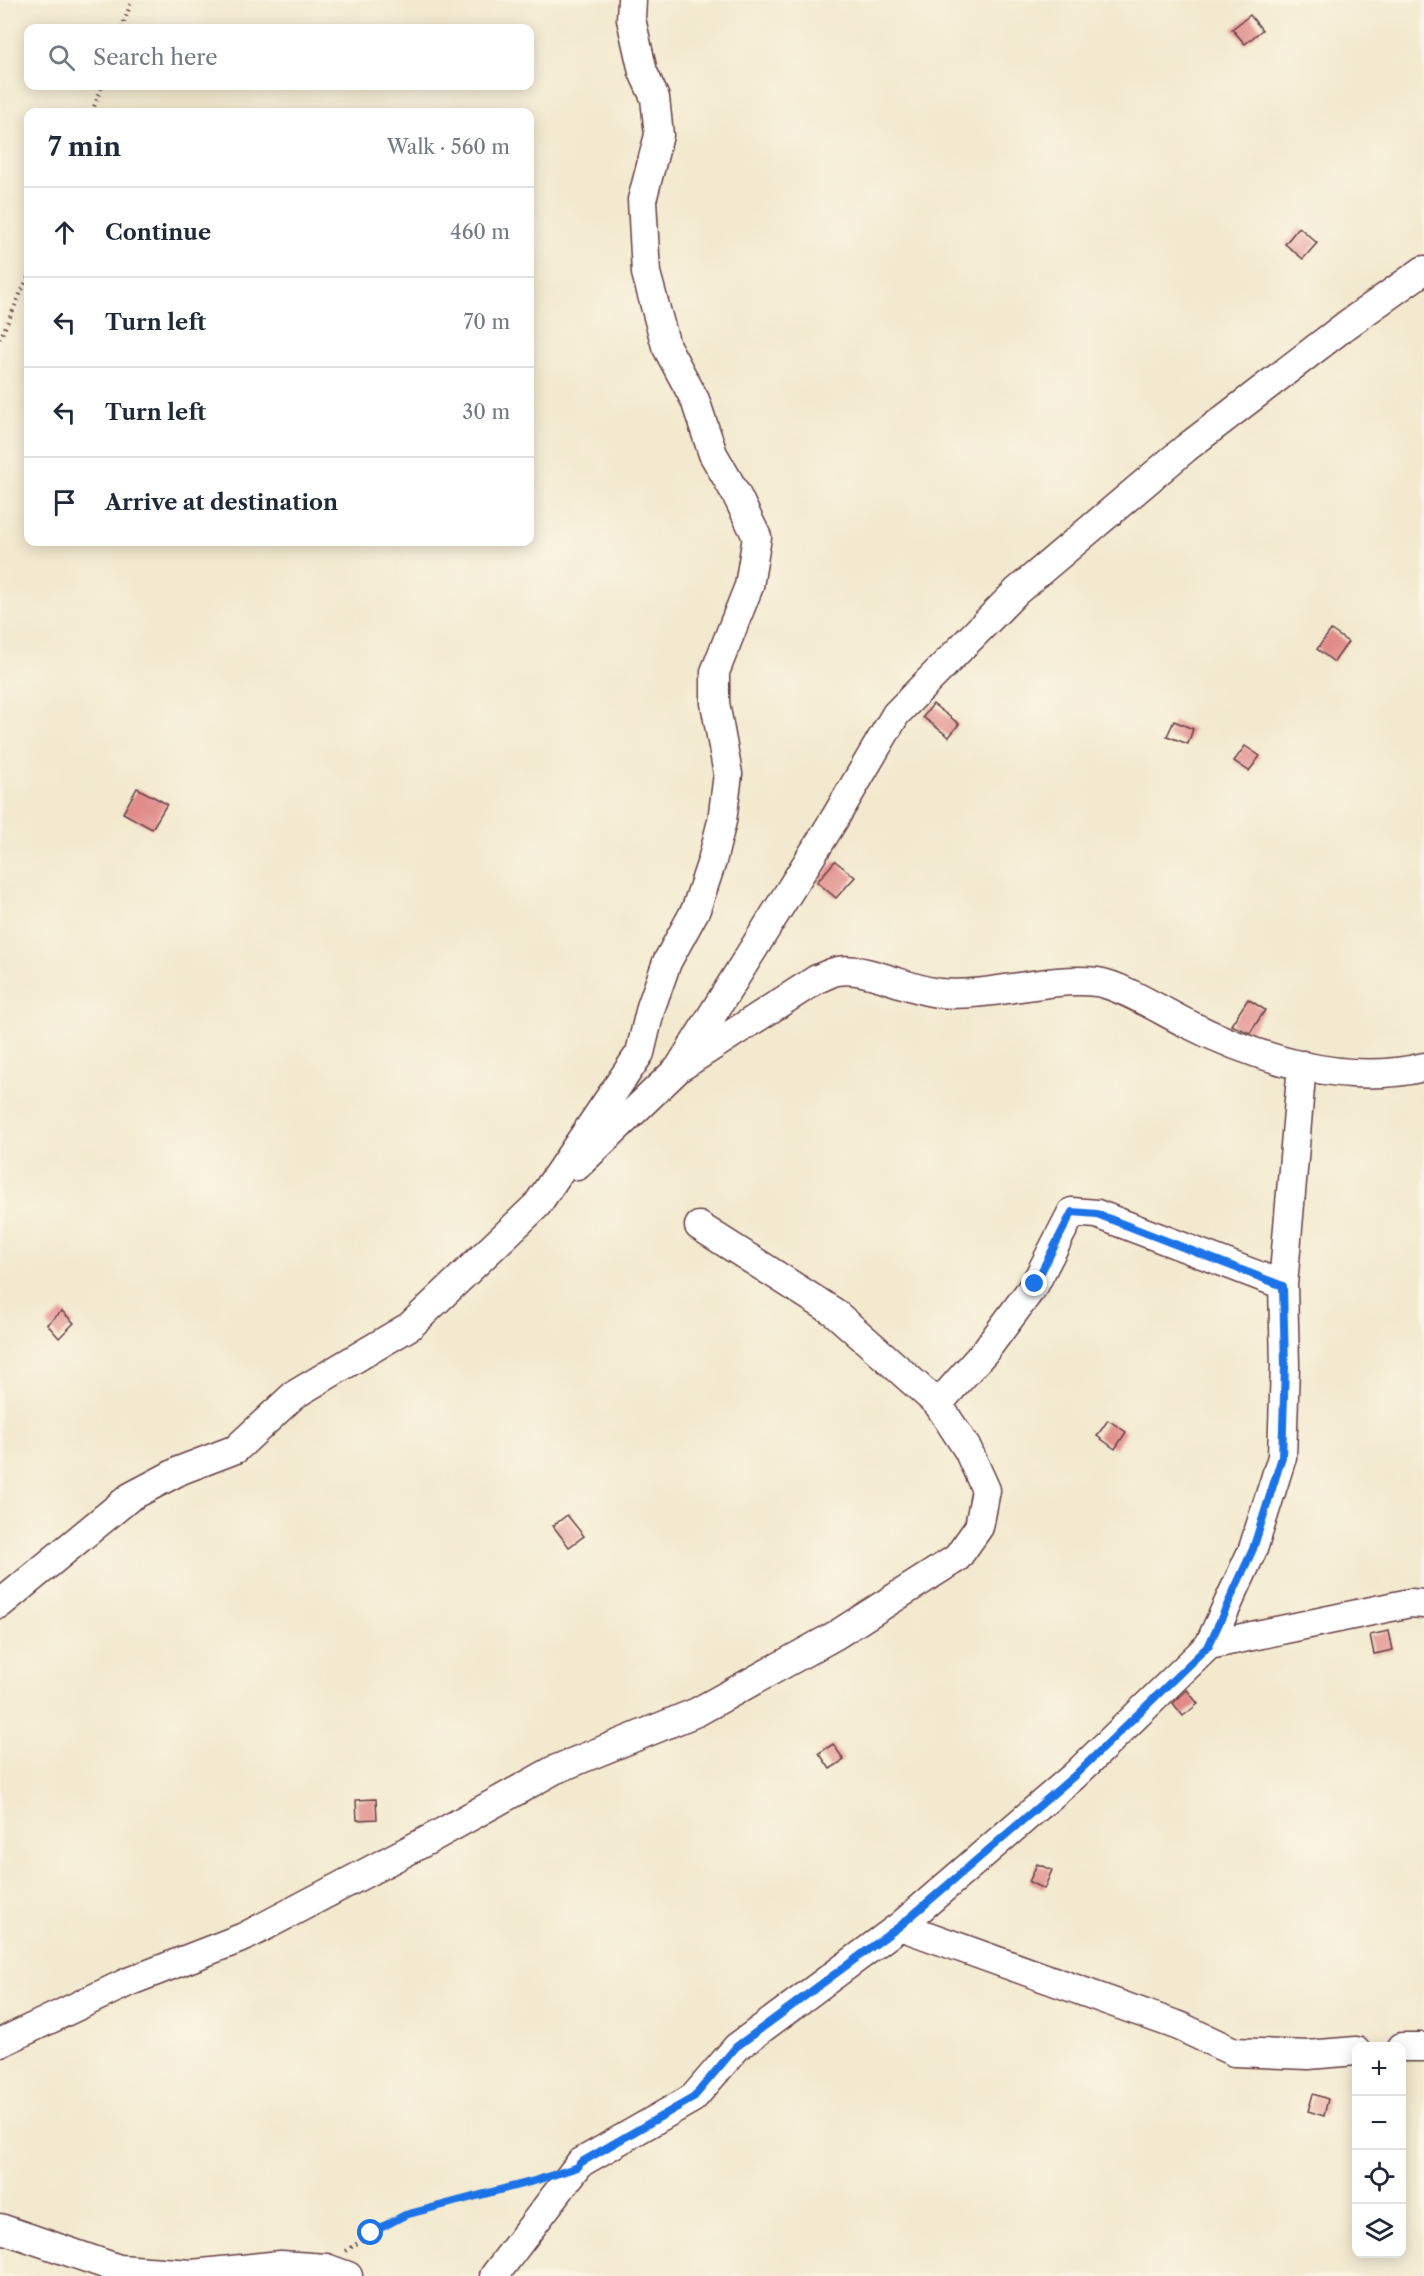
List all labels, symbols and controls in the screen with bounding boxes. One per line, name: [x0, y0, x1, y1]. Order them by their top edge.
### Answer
search box: [24, 24, 534, 90]
icon: search: [45, 41, 78, 74]
text: Search here: [93, 44, 218, 71]
text: 7 min: [48, 131, 121, 163]
text: Walk · 560 m: [387, 135, 510, 159]
icon: ahead: [48, 216, 81, 249]
text: Continue: [105, 219, 211, 246]
text: 460 m: [450, 220, 510, 244]
icon: left: [48, 306, 81, 339]
text: Turn left: [105, 309, 206, 336]
text: 70 m: [464, 310, 510, 334]
icon: left: [48, 396, 81, 429]
text: Turn left: [105, 399, 206, 426]
text: 30 m: [462, 400, 510, 424]
icon: arrive: [48, 486, 81, 519]
text: Arrive at destination: [105, 489, 338, 516]
route end: [1021, 1270, 1047, 1296]
map controls: [1352, 2042, 1406, 2258]
button: +: [1352, 2042, 1406, 2096]
button: −: [1352, 2096, 1406, 2150]
button: locate: [1352, 2150, 1406, 2204]
button: layers: [1352, 2204, 1406, 2258]
route start: [357, 2219, 383, 2245]

